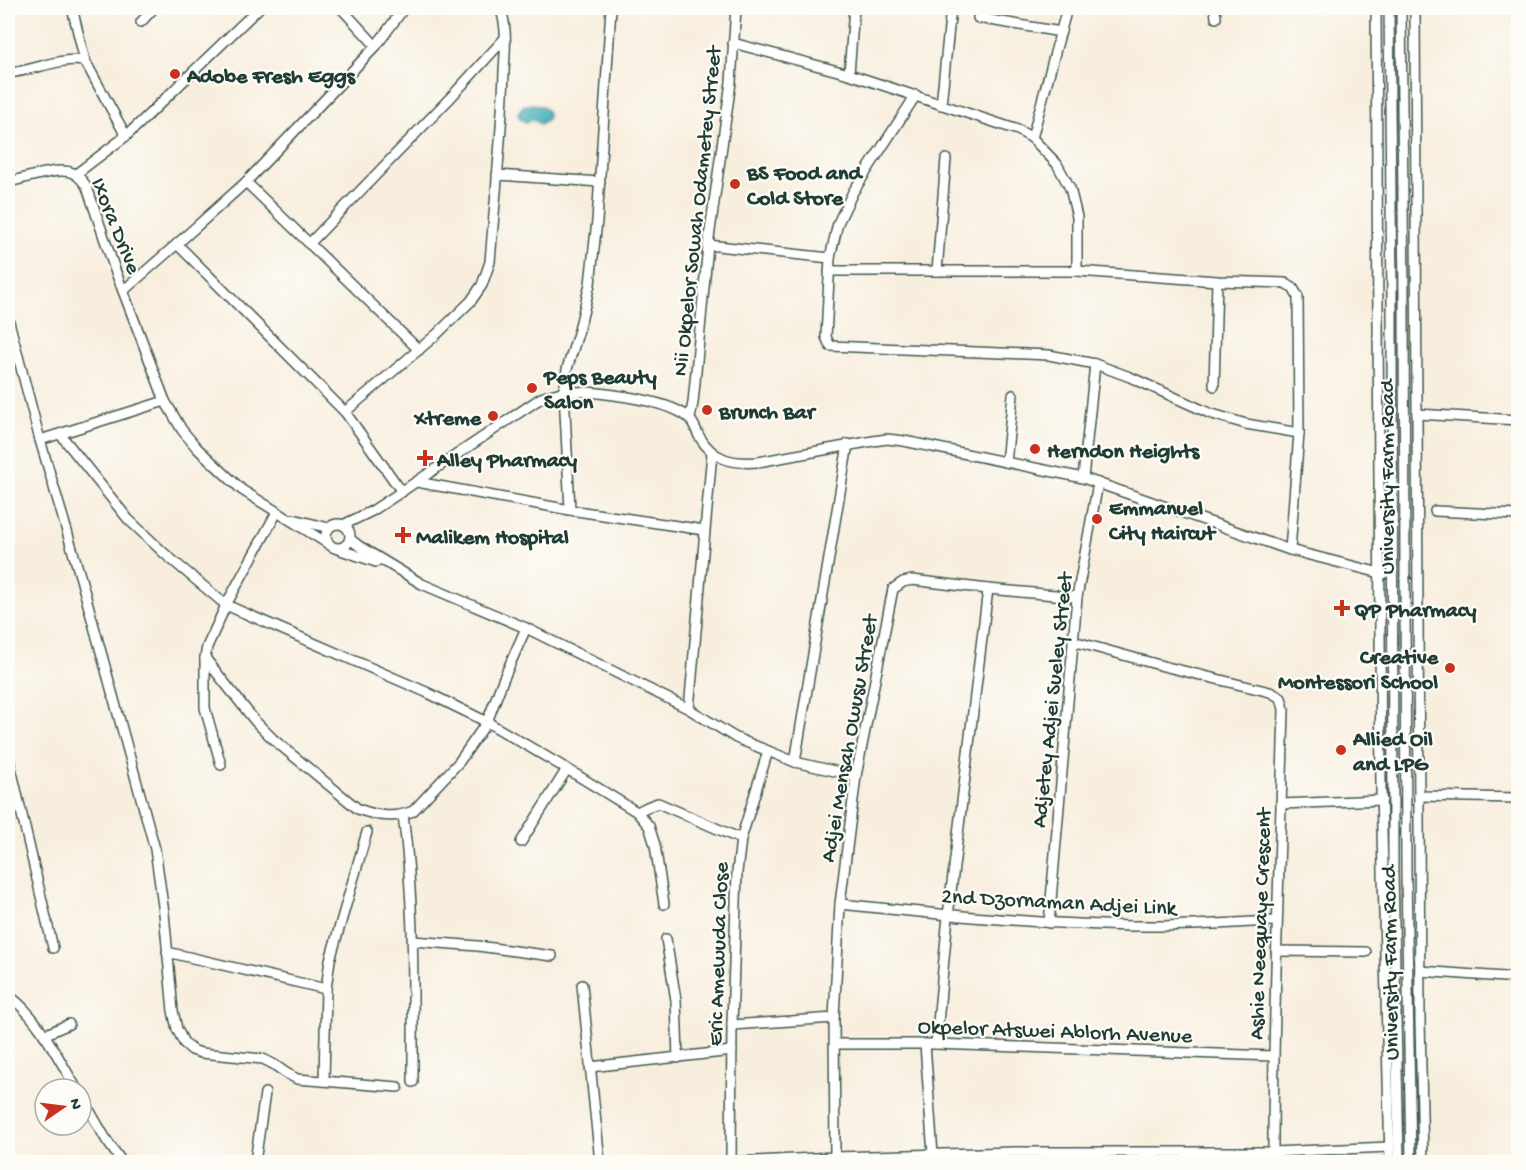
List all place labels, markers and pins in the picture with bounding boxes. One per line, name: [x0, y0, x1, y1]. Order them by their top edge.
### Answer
place label: Adobe Fresh Eggs: [186, 65, 357, 91]
marker: Adobe Fresh Eggs: [168, 67, 182, 81]
place label: BS Food and Cold Store: [746, 162, 864, 213]
marker: BS Food and Cold Store: [728, 177, 742, 191]
place label: Peps Beauty Salon: [543, 366, 657, 417]
marker: Peps Beauty Salon: [525, 381, 539, 395]
place label: Brunch Bar: [718, 401, 817, 427]
marker: Brunch Bar: [700, 403, 714, 417]
place label: Xtreme: [413, 407, 482, 433]
marker: Xtreme: [486, 409, 500, 423]
place label: Herndon Heights: [1047, 440, 1201, 466]
marker: Herndon Heights: [1028, 442, 1042, 456]
place label: Alley Pharmacy: [436, 449, 577, 475]
marker: Alley Pharmacy: [418, 451, 432, 465]
place label: Emmanuel City Haircut: [1108, 497, 1217, 548]
marker: Emmanuel City Haircut: [1090, 512, 1104, 526]
marker: Malikem Hospital: [394, 526, 412, 544]
place label: Malikem Hospital: [416, 526, 569, 552]
place label: QP Pharmacy: [1354, 599, 1476, 625]
marker: QP Pharmacy: [1335, 601, 1349, 615]
place label: Creative Montessori School: [1278, 646, 1439, 697]
marker: Creative Montessori School: [1443, 661, 1457, 675]
place label: Allied Oil and LPG: [1352, 728, 1433, 779]
marker: Allied Oil and LPG: [1334, 743, 1348, 757]

